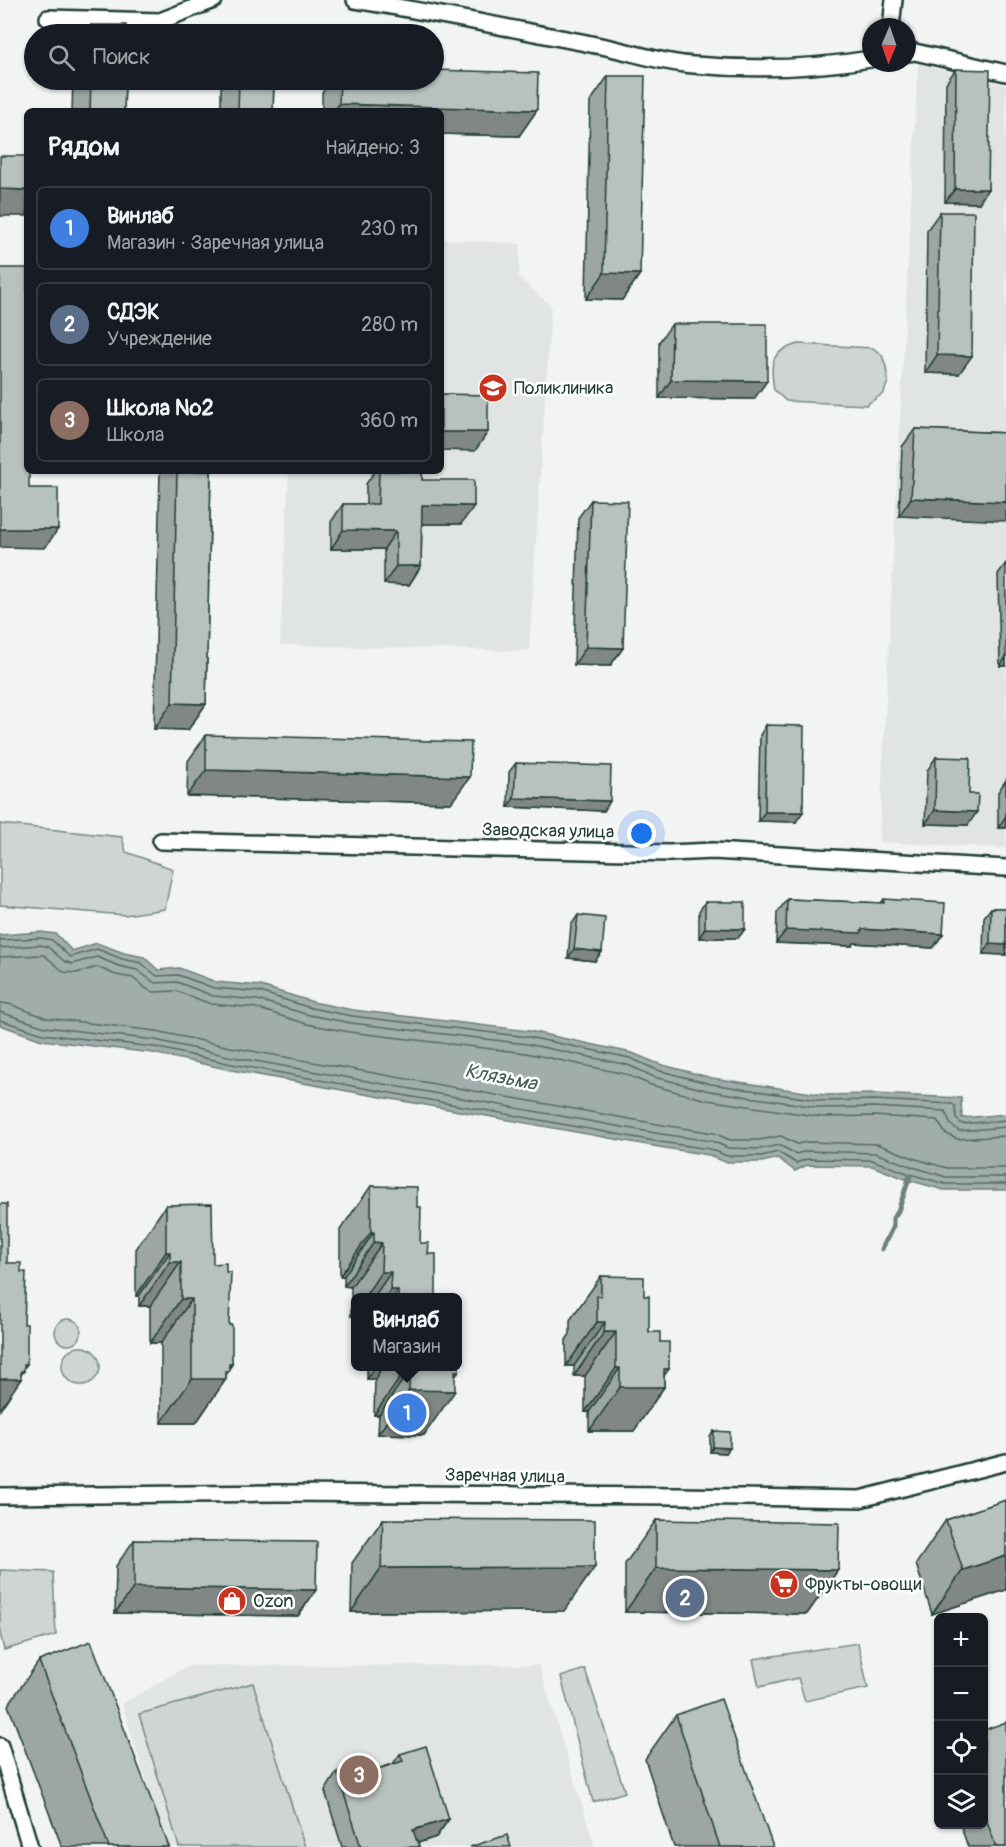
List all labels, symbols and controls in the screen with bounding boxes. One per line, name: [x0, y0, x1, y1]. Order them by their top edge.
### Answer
north arrow: [862, 18, 916, 72]
search box: [24, 24, 444, 90]
icon: search: [45, 41, 78, 74]
text: Поиск: [93, 43, 150, 71]
text: Рядом: [48, 131, 120, 163]
text: Найдено: 3: [325, 135, 420, 160]
text: Винлаб: [107, 202, 174, 230]
text: 1: [66, 216, 73, 241]
text: 230 m: [361, 216, 418, 241]
text: Магазин · Заречная улица: [107, 230, 324, 255]
text: СДЭК: [107, 298, 160, 326]
text: 2: [64, 312, 75, 337]
text: 280 m: [361, 312, 418, 337]
text: Учреждение: [107, 326, 212, 351]
school or university icon: Поликлиника: [477, 372, 509, 404]
place label: Поликлиника: [514, 377, 613, 400]
text: Школа №2: [107, 394, 214, 422]
text: 3: [64, 408, 75, 433]
text: 360 m: [359, 408, 418, 433]
text: Школа: [107, 422, 164, 447]
street label: Заводская улица: [482, 818, 614, 844]
your location: [627, 819, 656, 848]
water label: Клязьма: [463, 1058, 541, 1097]
popup: [351, 1293, 462, 1371]
text: Винлаб: [372, 1306, 439, 1334]
text: Магазин: [372, 1334, 441, 1359]
pin: 1: [388, 1390, 426, 1436]
street label: Заречная улица: [445, 1463, 565, 1489]
supermarket icon: Фрукты-овощи: [768, 1568, 800, 1600]
place label: Фрукты-овощи: [805, 1573, 922, 1596]
pin: 2: [666, 1576, 704, 1620]
shop icon: Ozon: [216, 1585, 248, 1617]
place label: Ozon: [253, 1590, 293, 1613]
map controls: [934, 1613, 988, 1829]
button: +: [934, 1613, 988, 1667]
button: −: [934, 1667, 988, 1721]
button: locate: [934, 1721, 988, 1775]
pin: 3: [340, 1752, 378, 1798]
button: layers: [934, 1775, 988, 1829]

